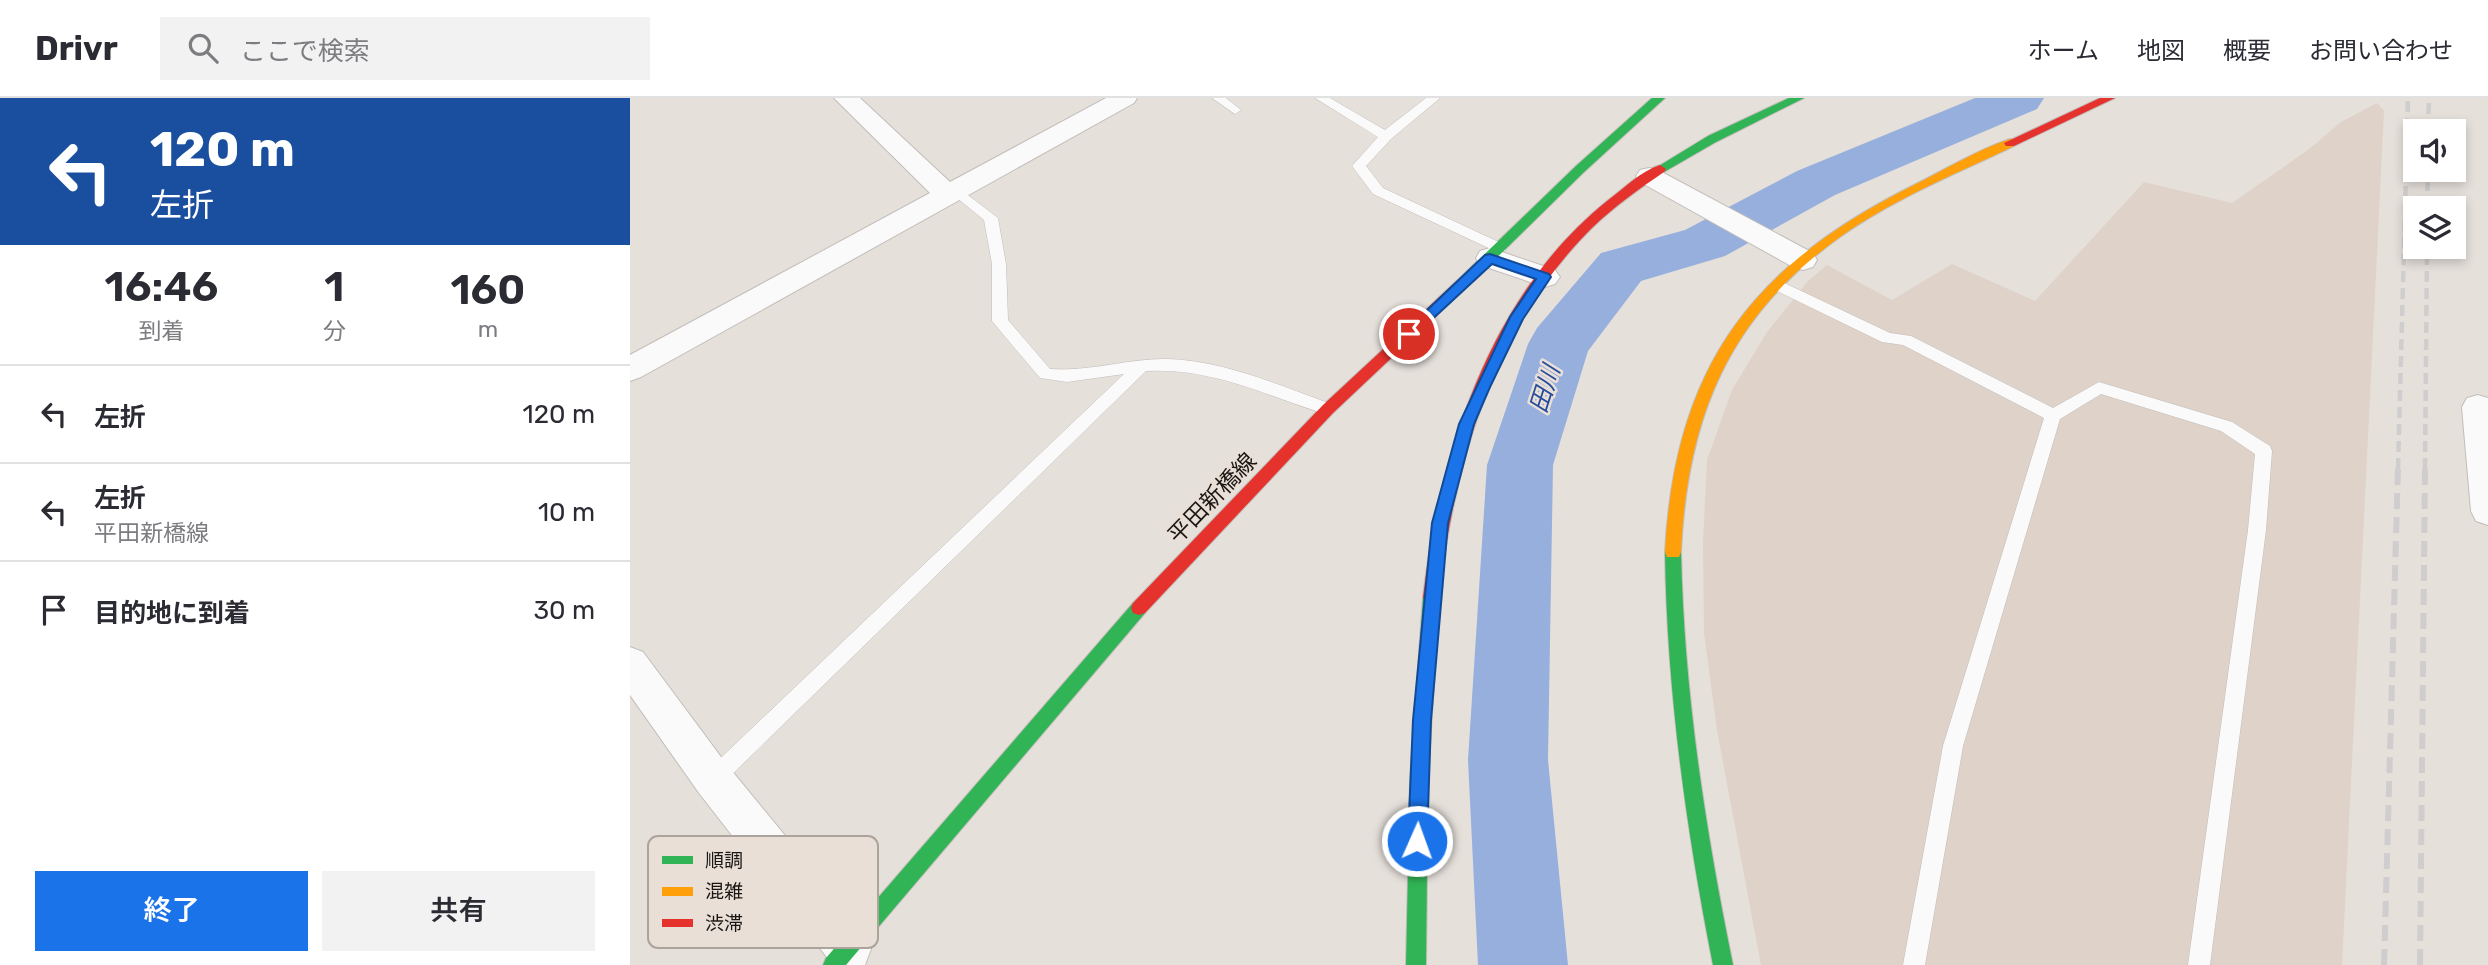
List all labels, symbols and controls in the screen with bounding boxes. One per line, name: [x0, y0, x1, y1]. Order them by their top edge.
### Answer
search box: [160, 17, 650, 80]
text: Drivr: [35, 29, 118, 68]
icon: search: [184, 29, 222, 67]
text: ここで検索: [240, 36, 370, 67]
text: ホーム: [2028, 37, 2099, 65]
text: 地図: [2137, 37, 2185, 65]
text: 概要: [2223, 37, 2271, 65]
text: お問い合わせ: [2309, 37, 2453, 65]
map controls: [2403, 119, 2466, 259]
button: sound: [2403, 119, 2466, 182]
text: 120 m: [150, 120, 295, 178]
icon: left: [35, 126, 126, 217]
text: 左折: [150, 186, 214, 224]
button: layers: [2403, 196, 2466, 259]
text: 16:46: [105, 262, 218, 312]
text: 1: [324, 262, 344, 312]
text: 160: [450, 265, 525, 315]
pin: [1379, 304, 1439, 364]
text: m: [478, 315, 498, 343]
icon: arrive: [1390, 315, 1428, 353]
text: 到着: [138, 317, 184, 345]
text: 分: [323, 317, 346, 345]
water label: 田川: [1524, 359, 1567, 416]
icon: left: [35, 395, 73, 433]
text: 120 m: [523, 399, 595, 430]
text: 左折: [94, 402, 146, 433]
street label: 平田新橋線: [1162, 447, 1262, 549]
text: 左折: [94, 483, 146, 514]
icon: left: [35, 493, 73, 531]
text: 10 m: [538, 497, 595, 528]
text: 平田新橋線: [94, 519, 209, 547]
icon: arrive: [35, 591, 73, 629]
text: 30 m: [533, 595, 595, 626]
text: 目的地に到着: [94, 598, 250, 629]
position arrow: [1380, 804, 1454, 878]
legend: [648, 836, 878, 948]
text: 順調: [705, 849, 743, 872]
button: 終了: [35, 871, 308, 951]
button: 共有: [322, 871, 595, 951]
text: 混雑: [705, 880, 743, 903]
text: 渋滞: [705, 912, 743, 935]

